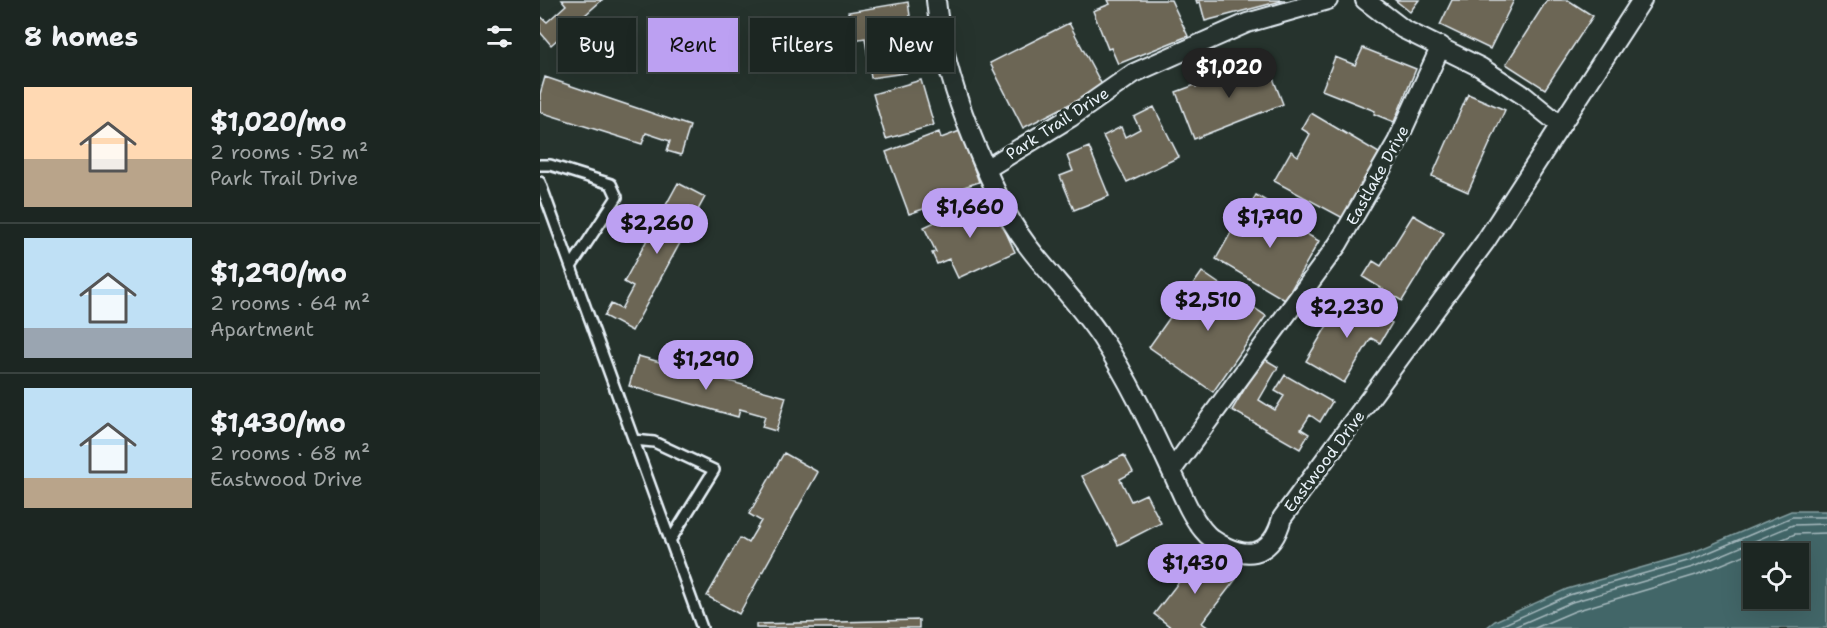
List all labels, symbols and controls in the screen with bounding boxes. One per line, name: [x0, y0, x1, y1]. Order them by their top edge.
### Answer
chip: Buy: [558, 18, 636, 72]
chip: Rent: [648, 18, 738, 72]
chip: Filters: [750, 18, 855, 72]
chip: New: [867, 18, 954, 72]
text: 8 homes: [24, 19, 138, 54]
icon: filters: [483, 20, 516, 53]
pin: $1,020: [1180, 48, 1278, 99]
text: $1,020: [1195, 54, 1263, 80]
street label: Park Trail Drive: [1002, 82, 1113, 165]
text: $1,020/mo: [210, 104, 347, 139]
icon: home: [72, 111, 144, 183]
street label: Eastlake Drive: [1341, 122, 1414, 229]
text: 2 rooms · 52 m²: [210, 139, 368, 165]
text: Park Trail Drive: [210, 165, 358, 191]
pin: $1,660: [921, 188, 1019, 239]
text: $1,660: [936, 194, 1004, 220]
pin: $1,790: [1221, 198, 1319, 249]
pin: $2,260: [608, 204, 706, 255]
text: $1,790: [1237, 204, 1303, 230]
text: $2,260: [620, 210, 694, 236]
text: $1,290/mo: [210, 255, 347, 290]
icon: home: [72, 262, 144, 334]
pin: $2,510: [1159, 281, 1257, 332]
text: $2,510: [1175, 287, 1241, 313]
pin: $2,230: [1298, 288, 1396, 339]
text: 2 rooms · 64 m²: [210, 290, 370, 316]
text: $2,230: [1310, 294, 1384, 320]
text: Apartment: [210, 316, 314, 342]
pin: $1,290: [657, 340, 755, 391]
text: $1,290: [672, 346, 740, 372]
text: $1,430/mo: [210, 405, 346, 440]
street label: Eastwood Drive: [1279, 406, 1370, 516]
icon: home: [72, 412, 144, 484]
text: 2 rooms · 68 m²: [210, 440, 370, 466]
text: Eastwood Drive: [210, 466, 363, 492]
map controls: [1743, 543, 1809, 609]
button: locate: [1743, 543, 1809, 609]
pin: $1,430: [1146, 544, 1244, 595]
text: $1,430: [1162, 550, 1228, 576]

